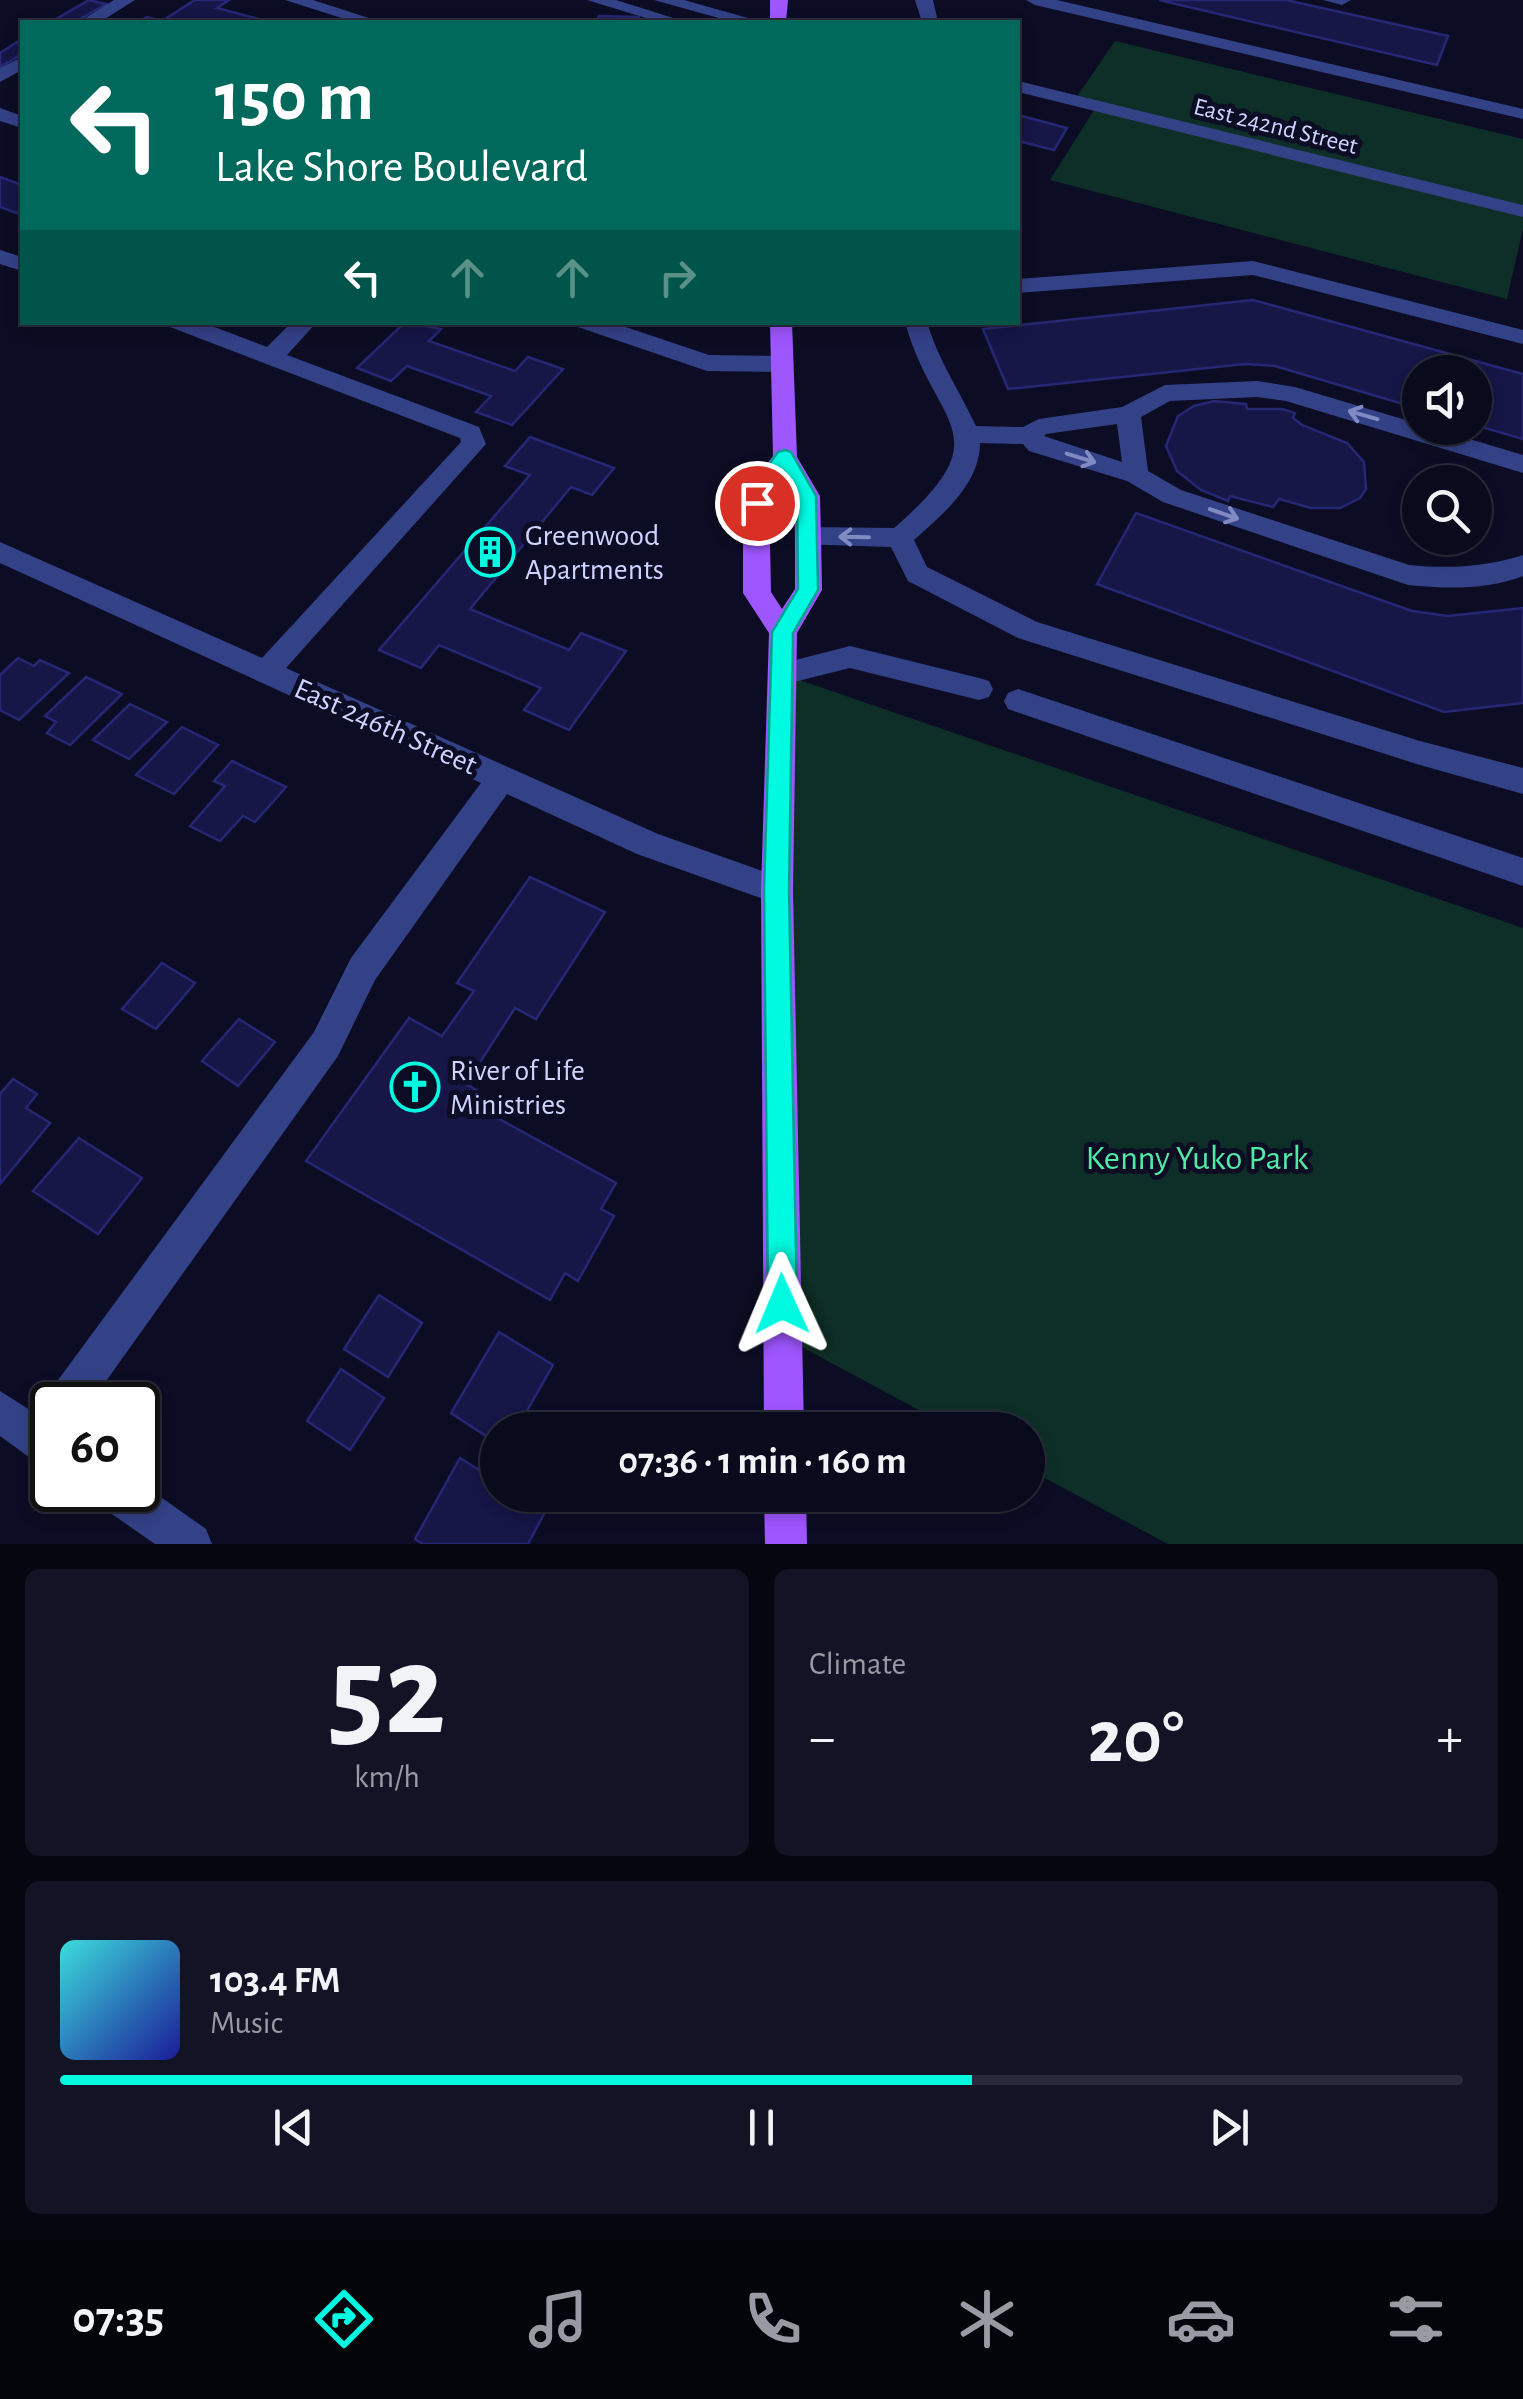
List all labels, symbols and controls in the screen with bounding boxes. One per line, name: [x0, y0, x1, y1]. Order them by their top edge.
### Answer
icon: left: [50, 60, 180, 190]
text: 150 m: [215, 63, 374, 133]
street label: East 242nd Street: [1191, 94, 1360, 159]
text: Lake Shore Boulevard: [215, 145, 588, 190]
icon: left: [335, 250, 390, 305]
icon: ahead: [440, 250, 495, 305]
icon: ahead: [545, 250, 600, 305]
icon: right: [650, 250, 705, 305]
map controls: [1402, 355, 1492, 555]
button: sound: [1402, 355, 1492, 445]
one-way arrow: [1348, 405, 1379, 423]
one-way arrow: [1065, 450, 1096, 468]
pin: [715, 461, 800, 546]
button: search: [1402, 465, 1492, 555]
icon: arrive: [730, 476, 785, 531]
one-way arrow: [1208, 506, 1239, 524]
place label: Greenwood Apartments: [525, 521, 664, 585]
building icon: Greenwood Apartments: [464, 526, 516, 578]
one-way arrow: [839, 528, 871, 547]
street label: East 246th Street: [290, 673, 482, 781]
place label: River of Life Ministries: [450, 1056, 585, 1120]
church icon: River of Life Ministries: [389, 1061, 441, 1113]
park label: Kenny Yuko Park: [1085, 1141, 1309, 1176]
position arrow: [730, 1252, 834, 1356]
speed limit sign: 60: [30, 1382, 160, 1512]
text: 07:36 · 1 min · 160 m: [618, 1443, 907, 1481]
text: 52: [328, 1628, 446, 1758]
text: Climate: [809, 1648, 906, 1680]
text: 20°: [1088, 1701, 1184, 1776]
text: −: [809, 1711, 835, 1766]
text: +: [1437, 1711, 1463, 1766]
text: km/h: [354, 1761, 420, 1793]
text: 103.4 FM: [210, 1962, 341, 2000]
text: Music: [210, 2007, 283, 2039]
icon: previous: [266, 2100, 321, 2155]
icon: pause: [734, 2100, 789, 2155]
icon: next: [1202, 2100, 1257, 2155]
icon: directions: [309, 2284, 379, 2354]
icon: music: [523, 2284, 593, 2354]
icon: phone: [738, 2284, 808, 2354]
icon: climate: [952, 2284, 1022, 2354]
icon: car: [1166, 2284, 1236, 2354]
icon: filters: [1381, 2284, 1451, 2354]
text: 07:35: [72, 2296, 164, 2341]

